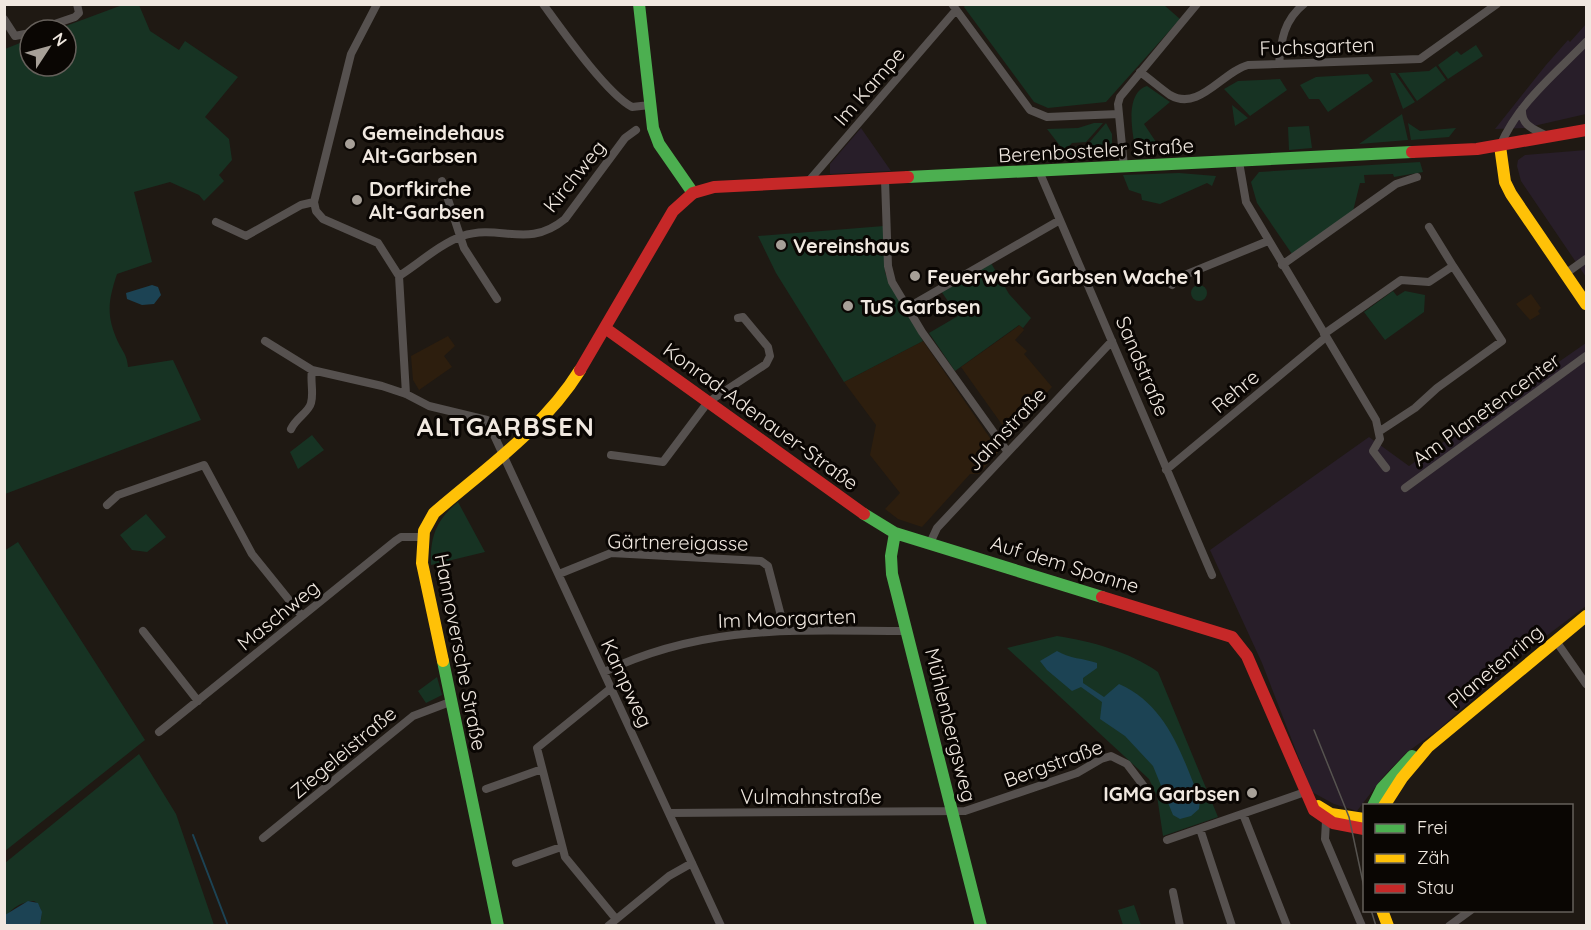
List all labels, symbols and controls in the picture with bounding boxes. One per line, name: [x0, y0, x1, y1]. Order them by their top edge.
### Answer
north arrow: [18, 18, 78, 78]
text: N: [49, 29, 72, 50]
street label: Fuchsgarten: [1259, 31, 1375, 61]
street label: Im Kampe: [828, 42, 910, 130]
place label: Gemeindehaus Alt-Garbsen: [362, 120, 504, 168]
street label: Berenbosteler Straße: [998, 132, 1194, 168]
street label: Kirchweg: [537, 135, 611, 217]
marker: Gemeindehaus Alt-Garbsen: [343, 137, 357, 151]
place label: Dorfkirche Alt-Garbsen: [369, 176, 485, 224]
marker: Dorfkirche Alt-Garbsen: [350, 193, 364, 207]
place label: Vereinshaus: [793, 233, 910, 258]
marker: Vereinshaus: [774, 238, 788, 252]
place label: Feuerwehr Garbsen Wache 1: [927, 264, 1202, 289]
marker: Feuerwehr Garbsen Wache 1: [908, 269, 922, 283]
place label: TuS Garbsen: [860, 294, 981, 319]
marker: TuS Garbsen: [841, 299, 855, 313]
street label: Sandstraße: [1111, 312, 1175, 420]
street label: Konrad-Adenauer-Straße: [658, 337, 864, 495]
street label: Am Planetencenter: [1407, 347, 1565, 471]
street label: Rehre: [1206, 364, 1264, 418]
street label: Jahnstraße: [961, 382, 1051, 476]
district label: ALTGARBSEN: [417, 410, 595, 443]
street label: Gärtnereigasse: [607, 528, 749, 556]
street label: Auf dem Spanne: [988, 530, 1142, 598]
street label: Hannoversche Straße: [430, 551, 492, 753]
street label: Maschweg: [232, 574, 324, 656]
street label: Im Moorgarten: [717, 603, 857, 633]
street label: Planetenring: [1442, 619, 1548, 713]
street label: Kampweg: [596, 635, 658, 731]
street label: Mühlenbergsweg: [920, 645, 982, 805]
street label: Ziegeleistraße: [285, 700, 401, 804]
street label: Bergstraße: [1000, 734, 1106, 792]
place label: IGMG Garbsen: [1103, 781, 1240, 806]
street label: Vulmahnstraße: [740, 784, 882, 809]
marker: IGMG Garbsen: [1245, 786, 1259, 800]
legend: [1363, 804, 1573, 912]
text: Frei: [1417, 816, 1448, 839]
text: Zäh: [1417, 846, 1450, 869]
text: Stau: [1417, 876, 1454, 899]

